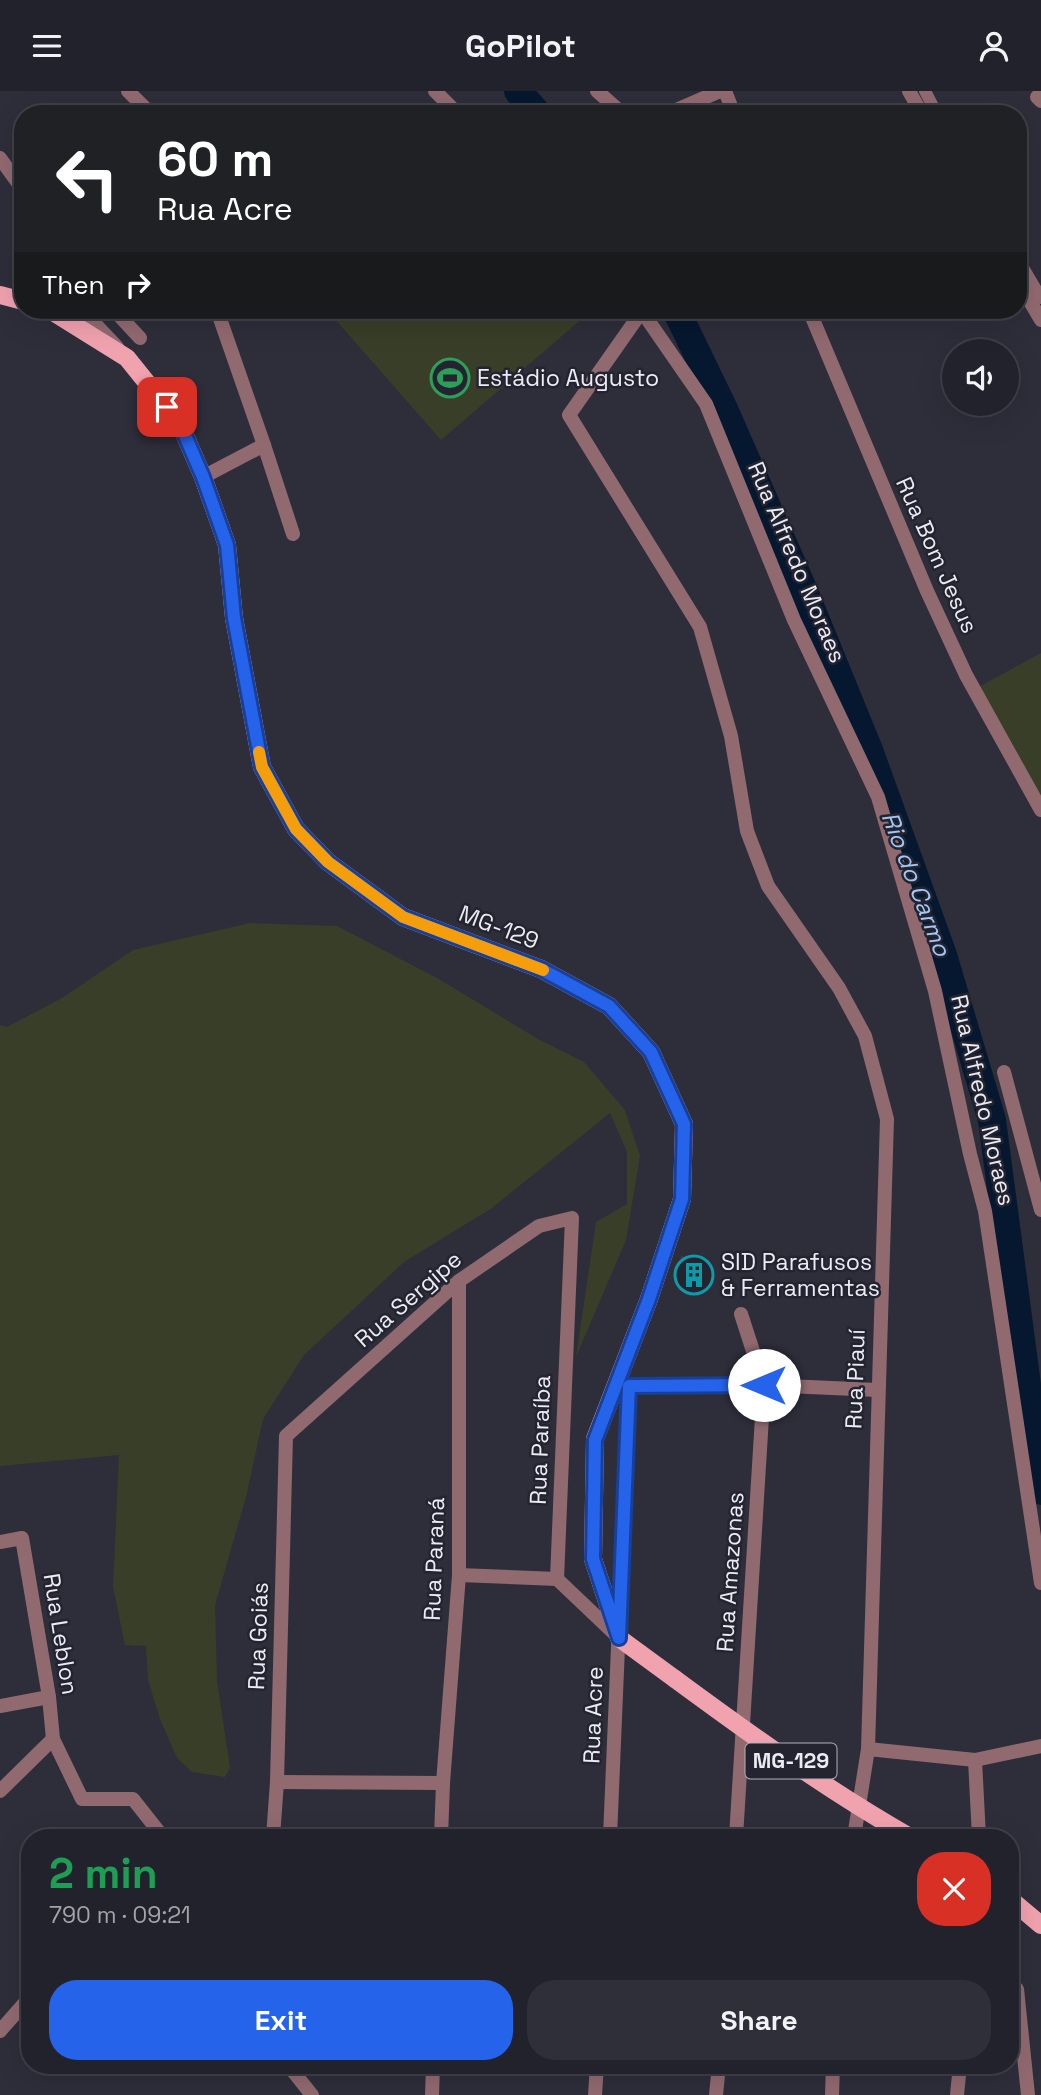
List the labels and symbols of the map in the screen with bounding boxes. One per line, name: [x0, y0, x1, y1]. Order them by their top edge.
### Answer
sports icon: Estádio Augusto: [429, 357, 471, 399]
place label: Estádio Augusto: [477, 363, 659, 393]
pin: [137, 377, 197, 437]
street label: Rua Alfredo Moraes: [741, 457, 853, 667]
street label: Rua Bom Jesus: [889, 472, 985, 638]
water label: Rio do Carmo: [875, 807, 959, 962]
street label: MG-129: [455, 898, 543, 956]
street label: Rua Alfredo Moraes: [944, 992, 1022, 1208]
street label: Rua Sergipe: [348, 1244, 468, 1354]
place label: SID Parafusos & Ferramentas: [721, 1247, 880, 1303]
building icon: SID Parafusos & Ferramentas: [673, 1254, 715, 1296]
street label: Rua Piauí: [838, 1328, 872, 1429]
position arrow: [727, 1348, 801, 1422]
street label: Rua Paraíba: [523, 1375, 557, 1505]
street label: Rua Amazonas: [709, 1491, 751, 1653]
street label: Rua Paraná: [417, 1497, 451, 1621]
street label: Rua Leblon: [37, 1571, 85, 1697]
street label: Rua Goiás: [241, 1582, 275, 1690]
street label: Rua Acre: [576, 1666, 610, 1764]
road number: MG-129: [746, 1743, 836, 1779]

